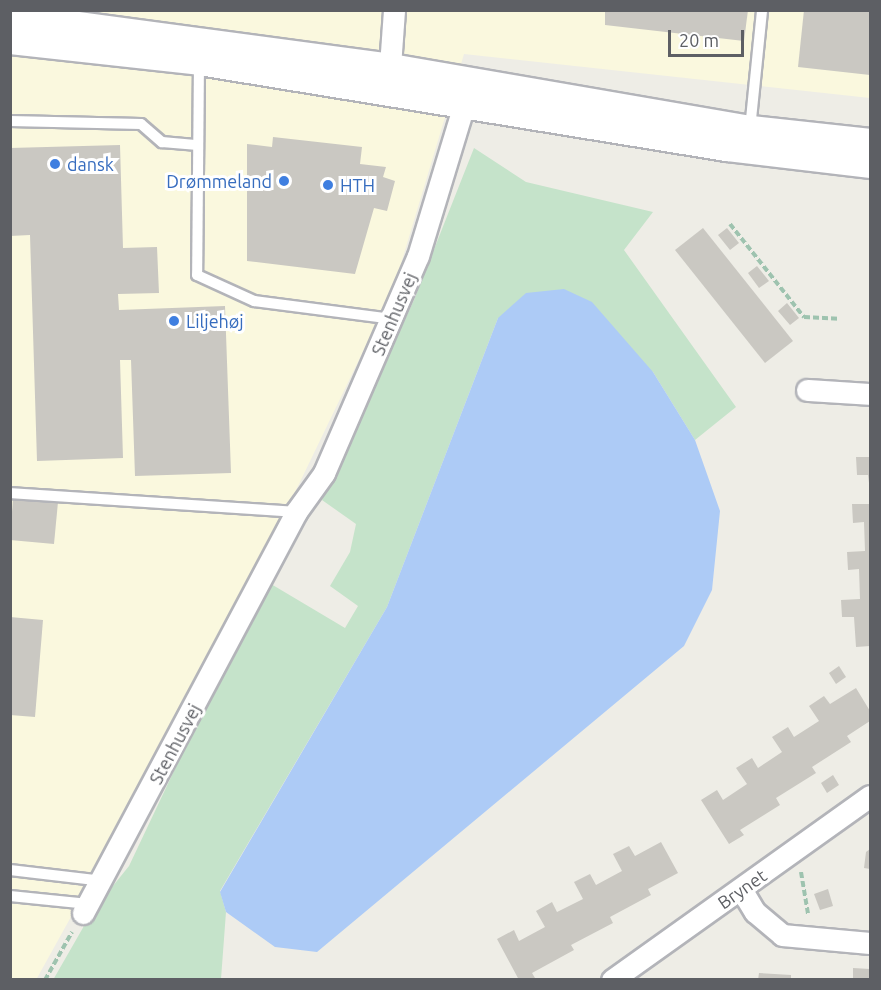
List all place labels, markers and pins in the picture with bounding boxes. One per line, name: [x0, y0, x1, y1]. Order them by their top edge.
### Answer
place label: dansk: [67, 153, 114, 175]
marker: dansk: [48, 157, 62, 171]
place label: Drømmeland: [166, 170, 272, 192]
marker: Drømmeland: [277, 174, 291, 188]
place label: HTH: [340, 174, 375, 196]
marker: HTH: [321, 178, 335, 192]
place label: Liljehøj: [186, 310, 244, 332]
marker: Liljehøj: [167, 314, 181, 328]

